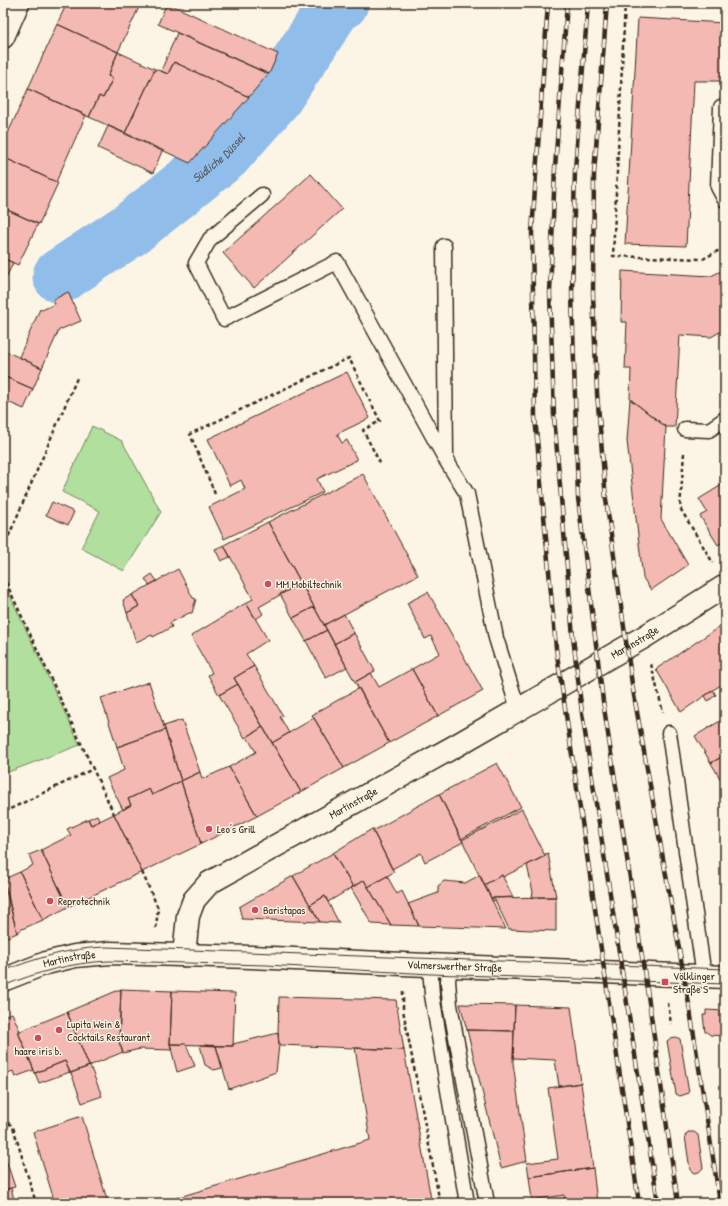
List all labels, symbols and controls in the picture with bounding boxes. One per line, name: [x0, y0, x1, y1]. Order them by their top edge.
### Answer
water label: Südliche Düssel: [188, 129, 249, 186]
place label: MM Mobiltechnik: [276, 577, 342, 591]
marker: MM Mobiltechnik: [263, 579, 273, 589]
street label: Martinstraße: [608, 622, 662, 662]
street label: Martinstraße: [327, 783, 380, 822]
place label: Leo's Grill: [217, 822, 255, 836]
marker: Leo's Grill: [204, 824, 214, 834]
place label: Reprotechnik: [58, 894, 110, 908]
marker: Reprotechnik: [45, 896, 55, 906]
place label: Baristapas: [263, 903, 305, 917]
marker: Baristapas: [250, 905, 260, 915]
street label: Martinstraße: [42, 947, 97, 970]
street label: Volmerswerther Straße: [407, 957, 503, 975]
place label: Völklinger Straße S: [673, 969, 716, 996]
marker: Völklinger Straße S: [660, 977, 670, 987]
place label: Lupita Wein & Cocktails Restaurant: [67, 1017, 150, 1044]
marker: Lupita Wein & Cocktails Restaurant: [54, 1025, 64, 1035]
marker: haare iris b.: [33, 1033, 43, 1043]
place label: haare iris b.: [14, 1044, 62, 1058]

